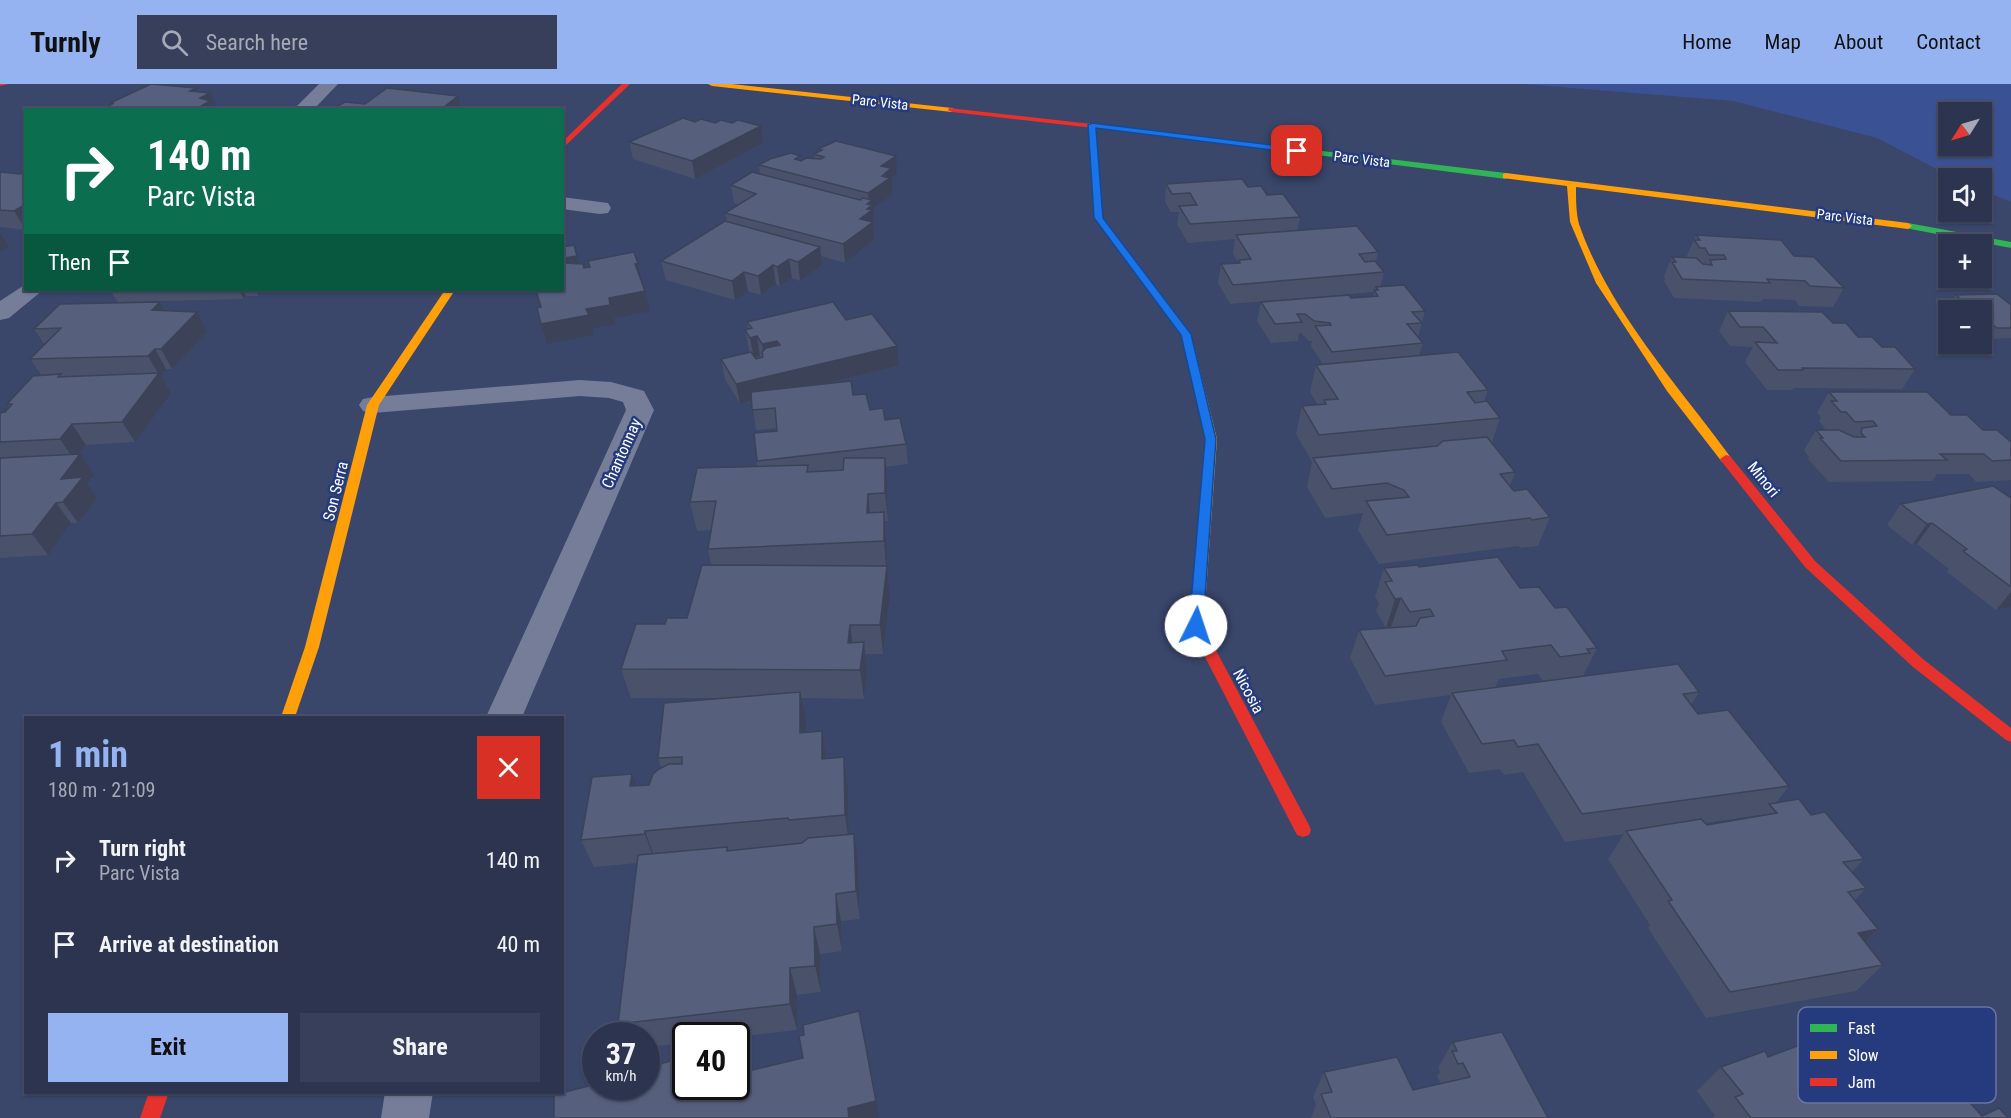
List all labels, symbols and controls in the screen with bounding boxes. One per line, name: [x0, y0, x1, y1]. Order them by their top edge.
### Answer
search box: [137, 15, 557, 69]
text: Turnly: [30, 26, 101, 59]
icon: search: [158, 26, 191, 59]
text: Search here: [206, 30, 308, 55]
text: Home: [1682, 30, 1732, 54]
text: Map: [1765, 30, 1801, 54]
text: About: [1834, 30, 1883, 54]
text: Contact: [1916, 30, 1981, 54]
street label: Parc Vista: [851, 91, 909, 113]
north arrow: [1938, 102, 1992, 156]
map controls: [1938, 102, 1992, 354]
pin: [1271, 125, 1322, 176]
text: 140 m: [147, 131, 252, 180]
icon: right: [48, 132, 126, 210]
icon: arrive: [1280, 134, 1313, 167]
street label: Parc Vista: [1333, 148, 1391, 170]
button: sound: [1938, 168, 1992, 222]
text: Parc Vista: [147, 181, 256, 213]
street label: Parc Vista: [1816, 206, 1874, 228]
button: +: [1938, 234, 1992, 288]
icon: arrive: [103, 246, 136, 279]
text: Then: [48, 250, 91, 275]
button: −: [1938, 300, 1992, 354]
street label: Chantonnay: [598, 415, 645, 491]
street label: Minori: [1744, 458, 1784, 501]
street label: Son Serra: [319, 459, 352, 523]
position arrow: [1164, 594, 1228, 658]
street label: Nicosia: [1229, 666, 1268, 717]
text: 1 min: [48, 734, 128, 776]
button: close: [477, 736, 540, 799]
text: 180 m · 21:09: [48, 778, 155, 802]
text: Turn right: [99, 836, 186, 861]
icon: right: [48, 844, 81, 877]
text: 140 m: [486, 848, 540, 873]
text: Parc Vista: [99, 861, 180, 885]
icon: arrive: [48, 928, 81, 961]
text: Arrive at destination: [99, 932, 279, 957]
text: 40 m: [497, 932, 540, 957]
legend: [1798, 1007, 1996, 1103]
button: Exit: [48, 1013, 288, 1082]
button: Share: [300, 1013, 540, 1082]
text: Fast: [1848, 1019, 1875, 1038]
speed limit sign: 40: [672, 1022, 750, 1100]
text: 37: [606, 1036, 636, 1071]
text: Slow: [1848, 1046, 1878, 1065]
text: km/h: [606, 1067, 636, 1085]
text: Jam: [1848, 1073, 1875, 1092]

